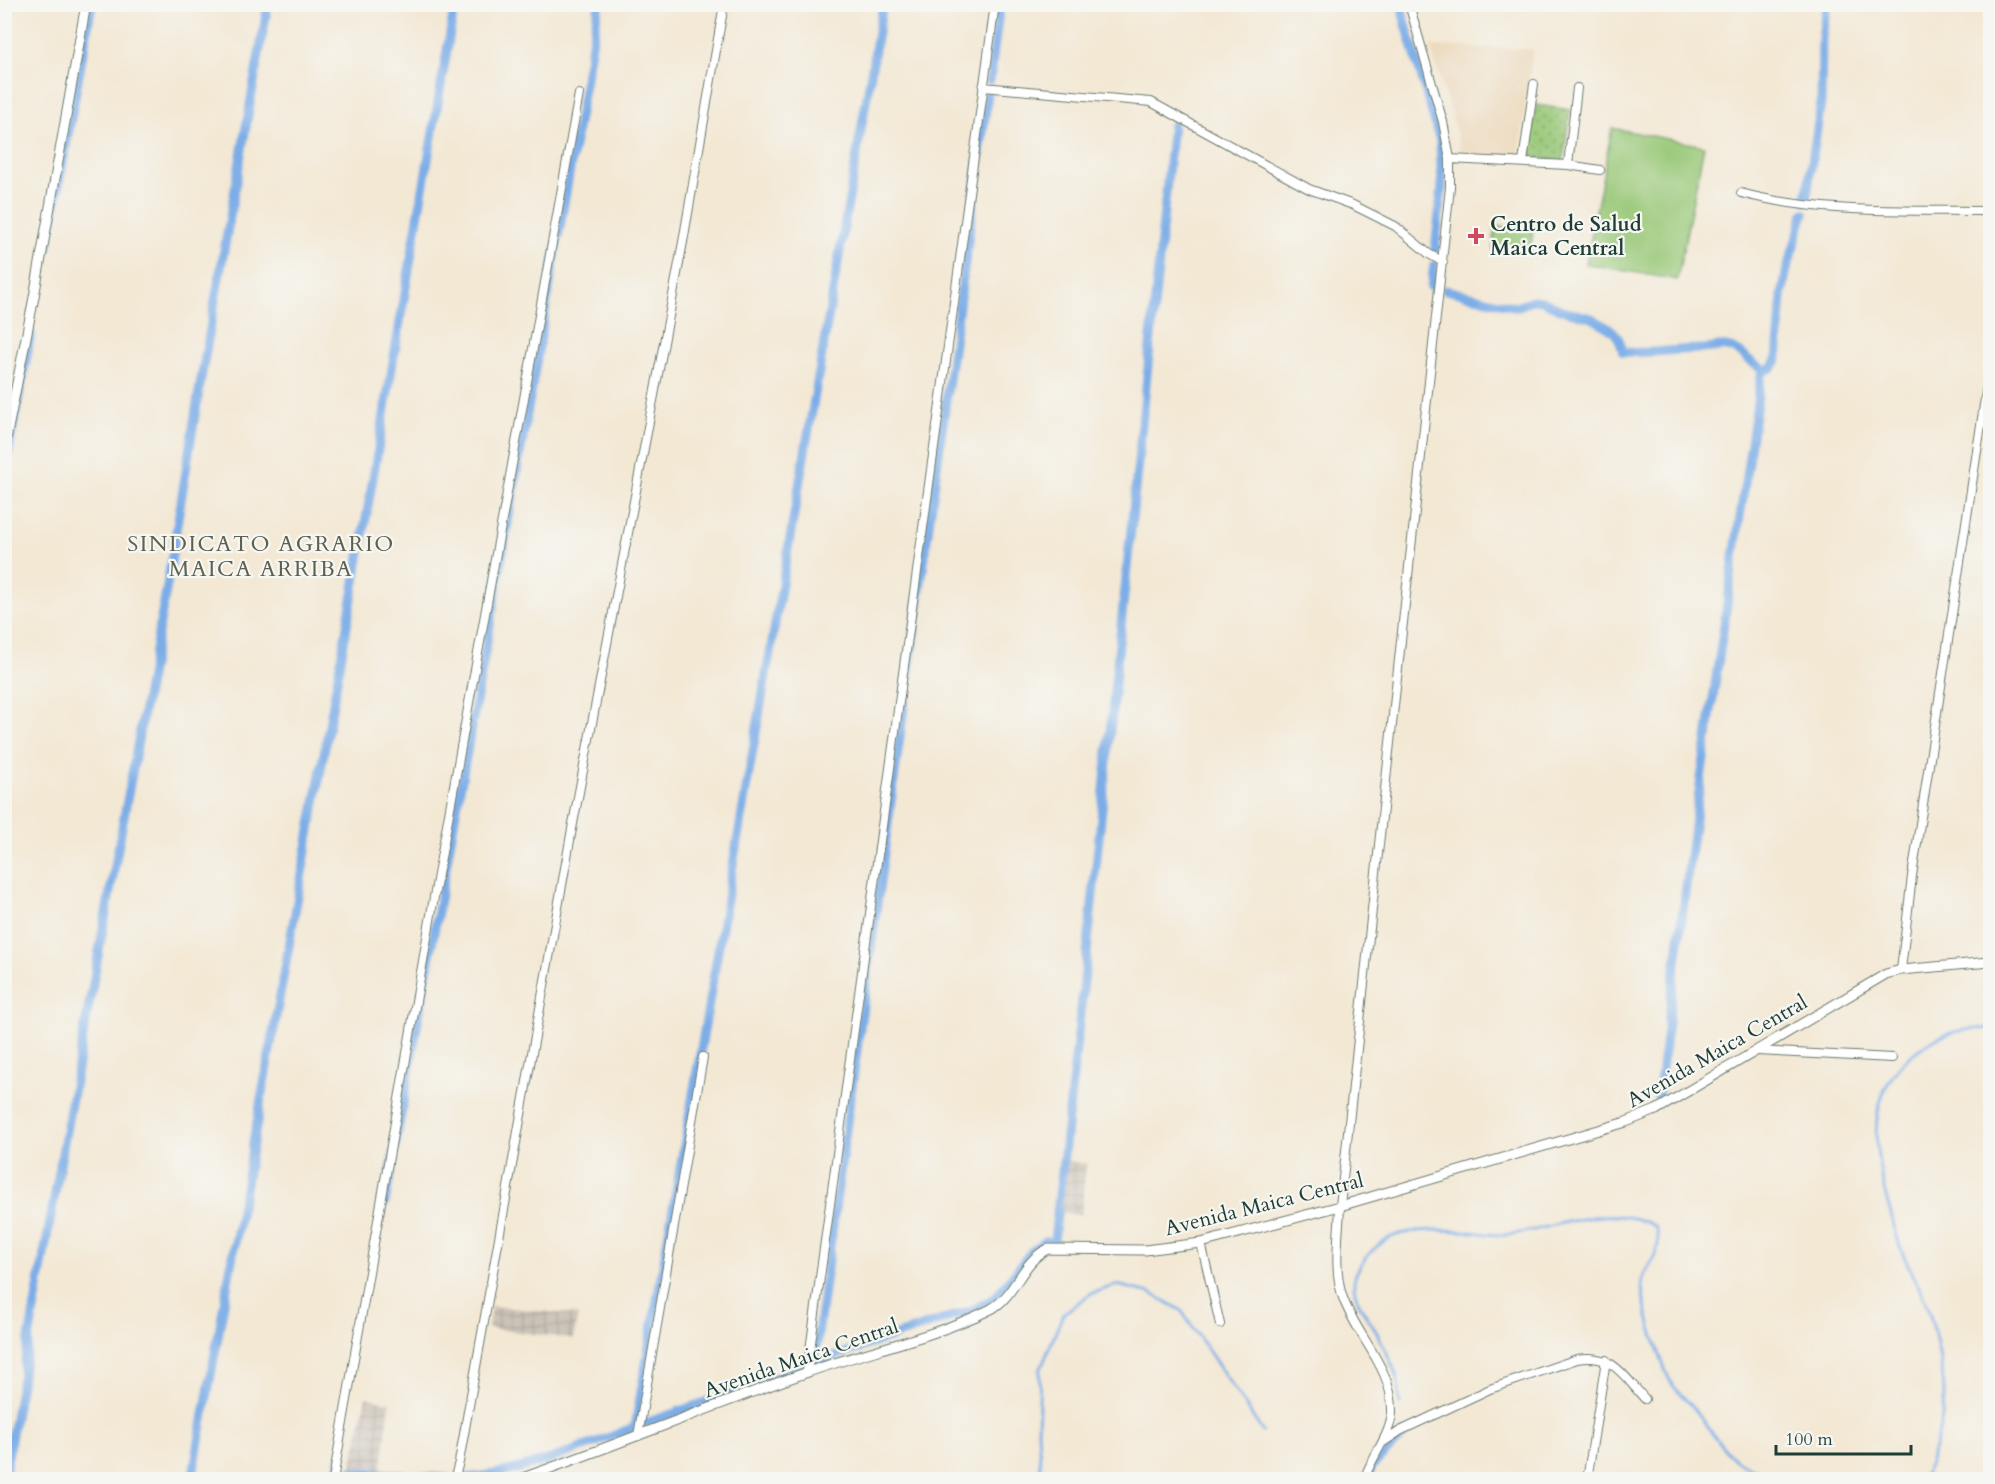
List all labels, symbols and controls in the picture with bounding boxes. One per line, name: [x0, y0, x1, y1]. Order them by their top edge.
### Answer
place label: Centro de Salud Maica Central: [1490, 210, 1642, 263]
marker: Centro de Salud Maica Central: [1467, 227, 1485, 245]
district label: SINDICATO AGRARIO MAICA ARRIBA: [127, 529, 395, 584]
street label: Avenida Maica Central: [1622, 988, 1813, 1115]
street label: Avenida Maica Central: [1162, 1166, 1367, 1243]
street label: Avenida Maica Central: [700, 1312, 902, 1405]
scale bar: [1776, 1418, 1911, 1456]
text: 100 m: [1785, 1427, 1833, 1452]

